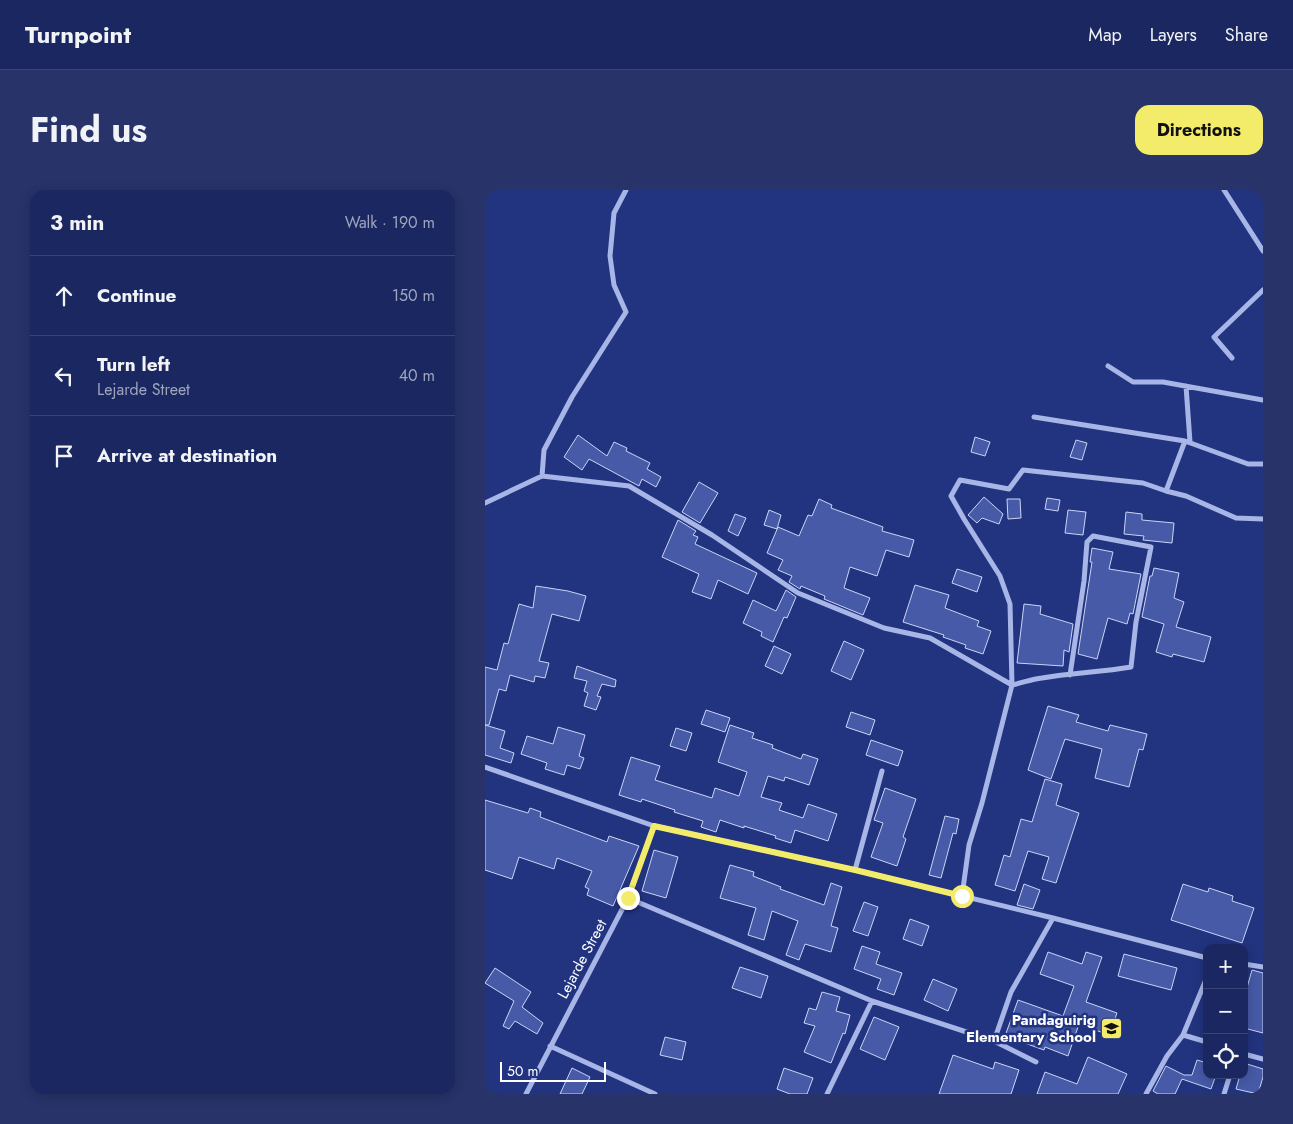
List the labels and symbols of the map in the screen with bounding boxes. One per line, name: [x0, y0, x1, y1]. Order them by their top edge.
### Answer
route start: [951, 885, 974, 908]
route end: [617, 887, 640, 910]
street label: Lejarde Street: [552, 915, 612, 1003]
place label: Pandaguirig Elementary School: [966, 1009, 1096, 1048]
school or university icon: Pandaguirig Elementary School: [1100, 1017, 1124, 1041]
scale bar: [500, 1059, 606, 1082]

